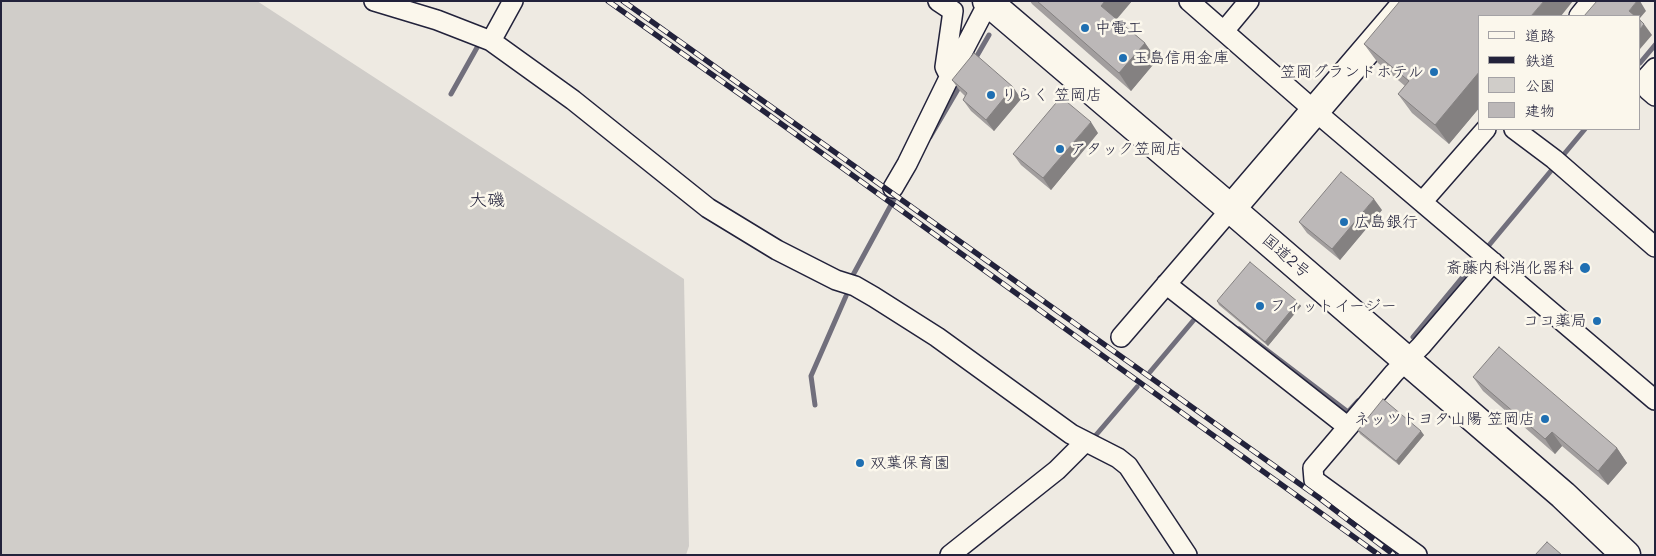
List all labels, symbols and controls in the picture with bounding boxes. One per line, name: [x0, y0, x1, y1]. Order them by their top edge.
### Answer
legend: [1478, 15, 1641, 130]
place label: 中電工: [1095, 18, 1143, 38]
marker: 中電工: [1079, 22, 1091, 34]
text: 道路: [1525, 25, 1555, 45]
place label: 玉島信用金庫: [1133, 48, 1229, 68]
text: 鉄道: [1525, 50, 1555, 70]
marker: 玉島信用金庫: [1117, 52, 1129, 64]
place label: 笠岡グランドホテル: [1280, 62, 1424, 82]
marker: 笠岡グランドホテル: [1428, 66, 1440, 78]
text: 公園: [1525, 75, 1555, 95]
place label: りらく 笠岡店: [1001, 85, 1102, 105]
marker: りらく 笠岡店: [985, 89, 997, 101]
text: 建物: [1525, 100, 1555, 120]
place label: アタック笠岡店: [1070, 139, 1182, 159]
marker: アタック笠岡店: [1054, 143, 1066, 155]
district label: 大磯: [469, 189, 505, 211]
place label: 広島銀行: [1354, 212, 1418, 232]
marker: 広島銀行: [1338, 216, 1350, 228]
street label: 国道2号: [1258, 230, 1314, 282]
place label: 斎藤内科消化器科: [1446, 258, 1574, 278]
marker: 斎藤内科消化器科: [1578, 261, 1592, 275]
place label: フィットイージー: [1270, 296, 1397, 316]
marker: フィットイージー: [1254, 300, 1266, 312]
place label: ココ薬局: [1523, 311, 1587, 331]
marker: ココ薬局: [1591, 315, 1603, 327]
place label: ネッツトヨタ山陽 笠岡店: [1354, 409, 1535, 429]
marker: ネッツトヨタ山陽 笠岡店: [1539, 413, 1551, 425]
place label: 双葉保育園: [870, 453, 950, 473]
marker: 双葉保育園: [854, 457, 866, 469]

